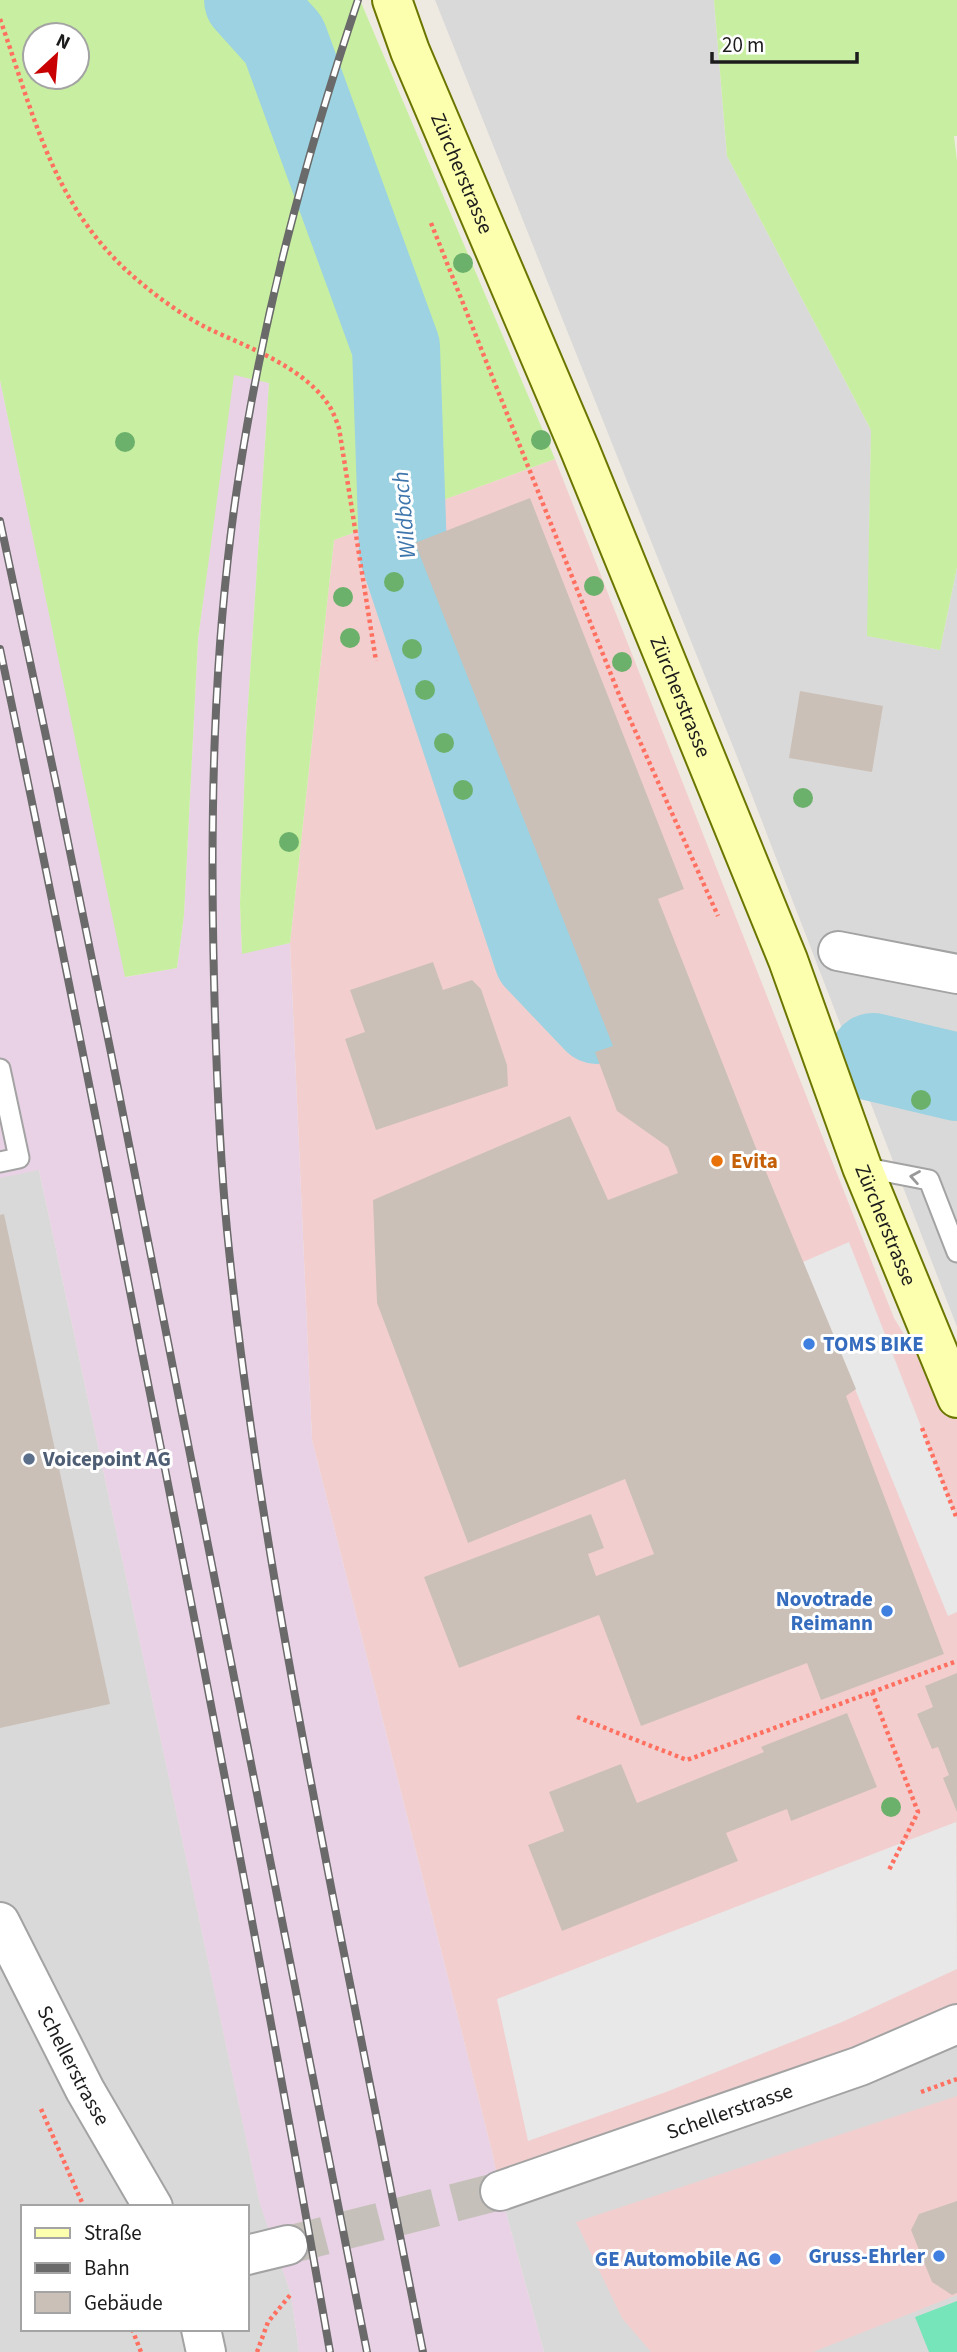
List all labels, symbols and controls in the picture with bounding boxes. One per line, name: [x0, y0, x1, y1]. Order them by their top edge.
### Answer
north arrow: [21, 21, 91, 91]
scale bar: [712, 21, 857, 65]
text: N: [51, 27, 74, 57]
text: 20 m: [722, 30, 764, 60]
street label: Zürcherstrasse: [423, 108, 501, 238]
water label: Wildbach: [384, 470, 424, 560]
street label: Zürcherstrasse: [642, 631, 719, 762]
place label: Evita: [731, 1146, 778, 1176]
marker: Evita: [709, 1153, 725, 1169]
street label: Zürcherstrasse: [847, 1160, 924, 1290]
one-way arrow: [909, 1170, 921, 1185]
place label: TOMS BIKE: [823, 1329, 924, 1359]
marker: TOMS BIKE: [801, 1336, 817, 1352]
place label: Voicepoint AG: [42, 1444, 171, 1474]
marker: Voicepoint AG: [21, 1451, 37, 1467]
place label: Novotrade Reimann: [776, 1584, 873, 1638]
marker: Novotrade Reimann: [879, 1603, 895, 1619]
street label: Schellerstrasse: [30, 2000, 117, 2131]
street label: Schellerstrasse: [662, 2075, 797, 2147]
legend: [21, 2205, 248, 2331]
text: Straße: [84, 2218, 142, 2248]
place label: Gruss-Ehrler: [808, 2241, 926, 2271]
place label: GE Automobile AG: [595, 2244, 761, 2274]
marker: Gruss-Ehrler: [931, 2248, 947, 2264]
marker: GE Automobile AG: [767, 2251, 783, 2267]
text: Bahn: [84, 2253, 130, 2283]
text: Gebäude: [84, 2288, 163, 2318]

